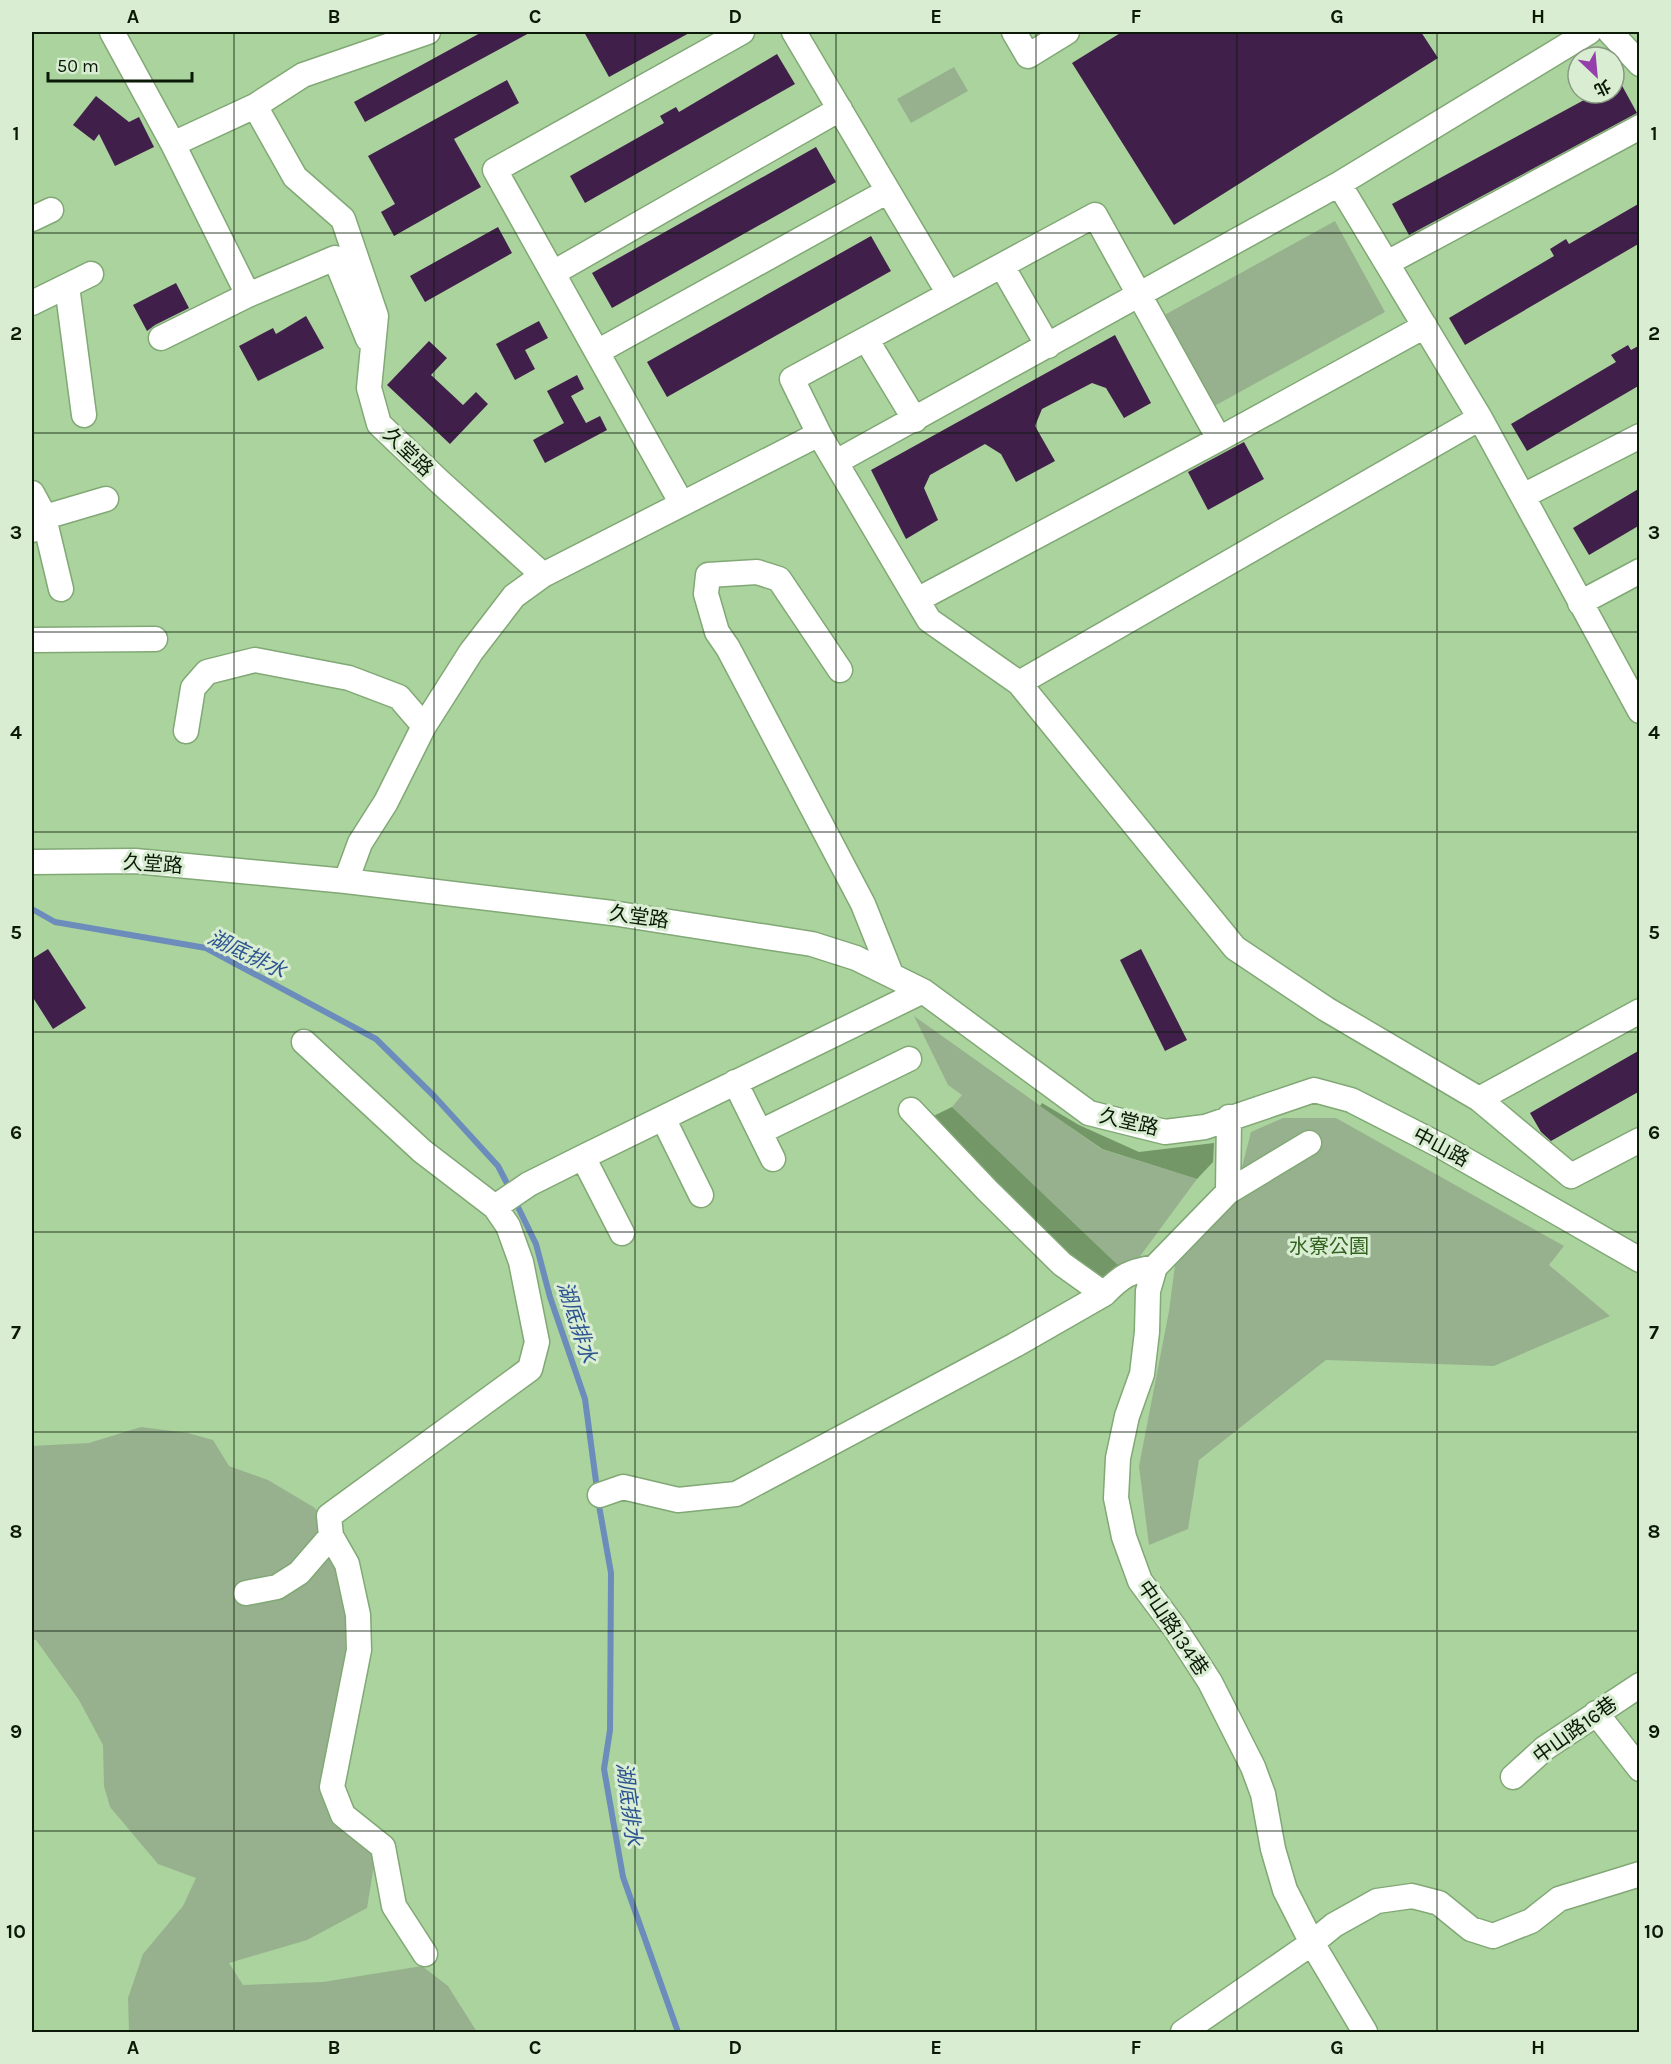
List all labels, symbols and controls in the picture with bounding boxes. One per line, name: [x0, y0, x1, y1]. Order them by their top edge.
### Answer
text: A: [127, 5, 140, 28]
text: B: [328, 5, 340, 28]
text: C: [529, 5, 541, 28]
text: D: [728, 5, 742, 28]
text: E: [930, 5, 942, 28]
text: F: [1131, 5, 1142, 28]
text: G: [1330, 5, 1344, 28]
text: H: [1531, 5, 1545, 28]
scale bar: [48, 45, 192, 83]
north arrow: [1566, 45, 1626, 105]
text: 50 m: [57, 55, 99, 77]
text: 北: [1591, 76, 1614, 100]
text: 1: [12, 122, 20, 145]
text: 1: [1650, 122, 1658, 145]
text: 2: [10, 322, 22, 345]
text: 2: [1648, 322, 1660, 345]
street label: 久堂路: [378, 423, 438, 481]
text: 3: [10, 521, 22, 544]
text: 3: [1648, 521, 1660, 544]
text: 4: [10, 721, 22, 744]
text: 4: [1648, 721, 1660, 744]
street label: 久堂路: [122, 850, 184, 878]
street label: 久堂路: [608, 901, 670, 933]
text: 5: [10, 921, 22, 944]
text: 5: [1648, 921, 1660, 944]
water label: 湖底排水: [204, 925, 291, 984]
street label: 久堂路: [1097, 1104, 1161, 1140]
text: 6: [10, 1121, 22, 1144]
text: 6: [1648, 1121, 1660, 1144]
street label: 中山路: [1409, 1123, 1473, 1171]
park label: 水寮公園: [1289, 1235, 1369, 1258]
water label: 湖底排水: [553, 1278, 602, 1367]
text: 7: [11, 1321, 21, 1344]
text: 7: [1649, 1321, 1659, 1344]
text: 8: [10, 1520, 22, 1543]
text: 8: [1648, 1520, 1660, 1543]
street label: 中山路134巷: [1133, 1576, 1213, 1680]
street label: 中山路16巷: [1529, 1692, 1621, 1768]
text: 9: [10, 1720, 22, 1743]
text: 9: [1648, 1720, 1660, 1743]
water label: 湖底排水: [612, 1761, 646, 1848]
text: 10: [6, 1920, 26, 1943]
text: 10: [1644, 1920, 1664, 1943]
text: A: [127, 2036, 140, 2059]
text: B: [328, 2036, 340, 2059]
text: C: [529, 2036, 541, 2059]
text: D: [728, 2036, 742, 2059]
text: E: [930, 2036, 942, 2059]
text: F: [1131, 2036, 1142, 2059]
text: G: [1330, 2036, 1344, 2059]
text: H: [1531, 2036, 1545, 2059]

